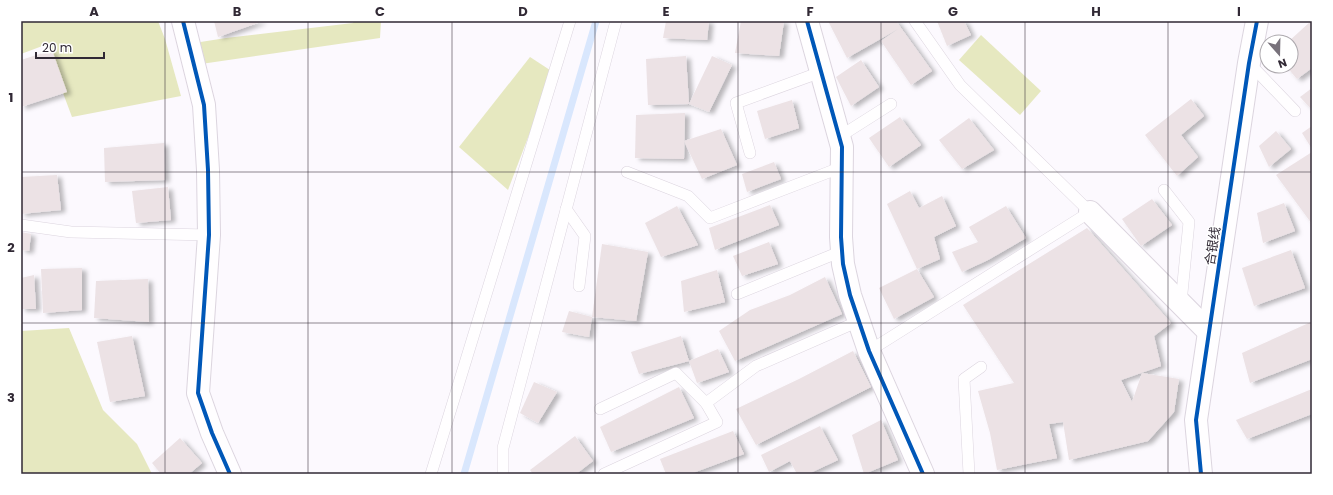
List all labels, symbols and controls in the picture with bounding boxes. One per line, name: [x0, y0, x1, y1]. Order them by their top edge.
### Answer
text: A: [89, 2, 99, 21]
text: B: [233, 2, 242, 21]
text: C: [375, 2, 385, 21]
text: D: [518, 2, 528, 21]
text: E: [662, 2, 670, 21]
text: F: [806, 2, 814, 21]
text: G: [948, 2, 958, 21]
text: H: [1091, 2, 1101, 21]
text: I: [1237, 2, 1241, 21]
scale bar: [36, 34, 104, 60]
north arrow: [1259, 34, 1299, 74]
text: 20 m: [42, 39, 72, 56]
text: N: [1276, 54, 1289, 72]
text: 1: [9, 88, 13, 107]
street label: 合银线: [1200, 225, 1225, 267]
text: 2: [7, 238, 15, 257]
text: 3: [7, 388, 15, 407]

